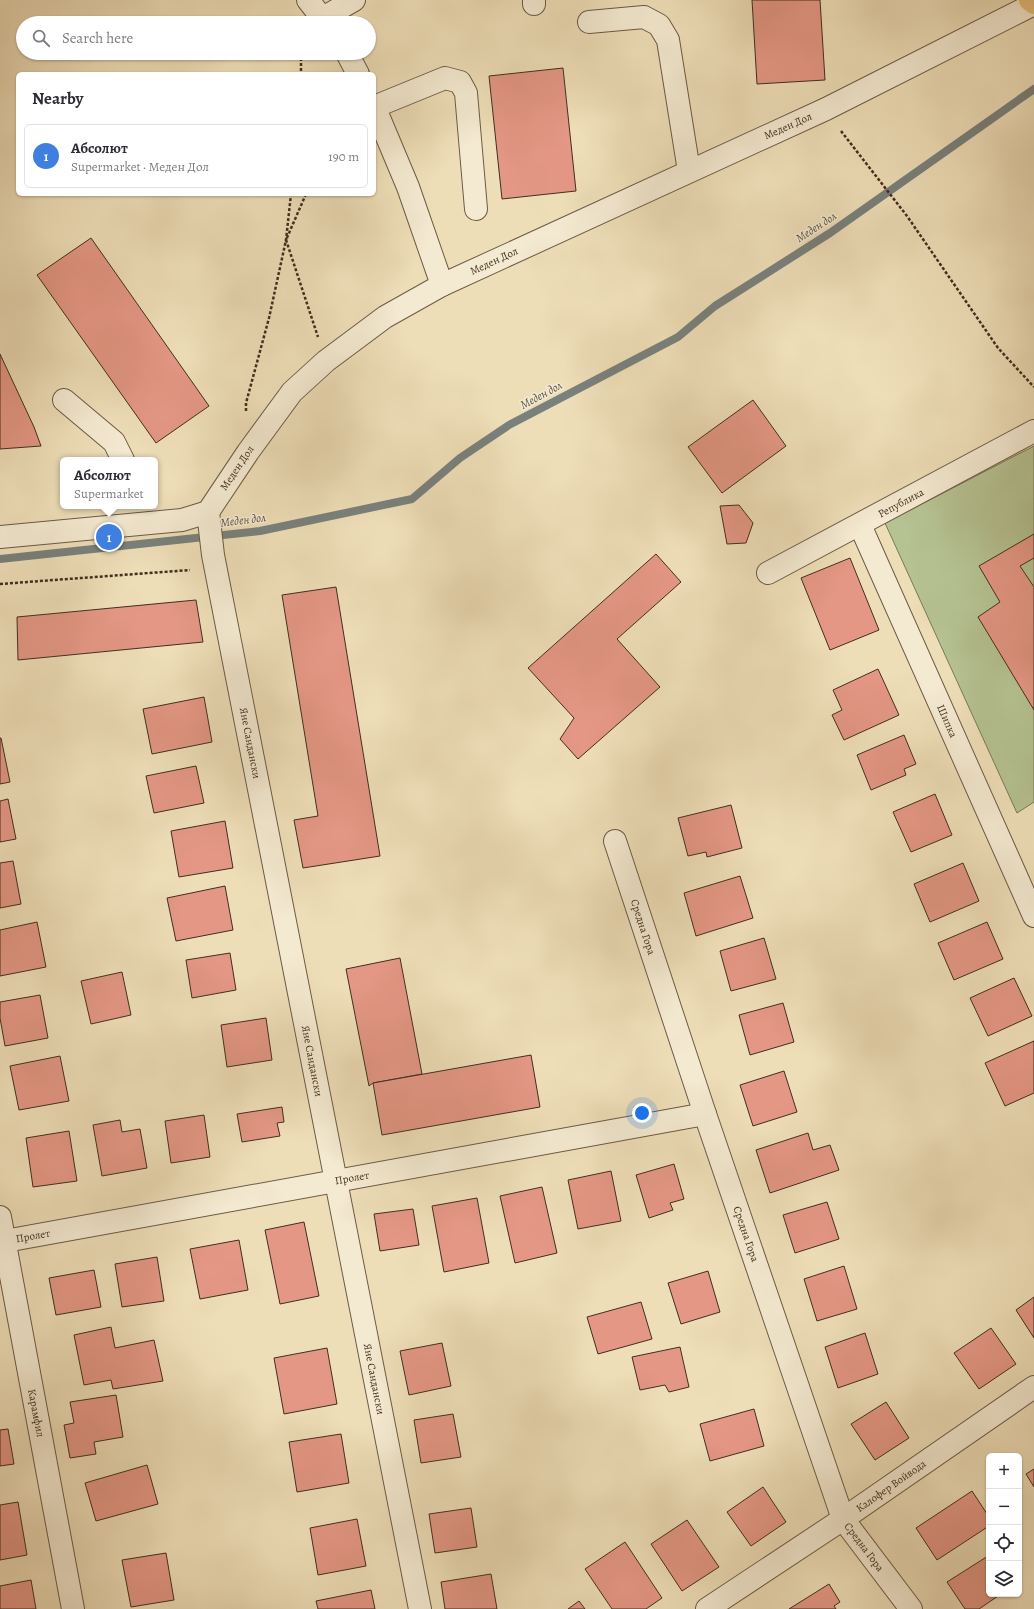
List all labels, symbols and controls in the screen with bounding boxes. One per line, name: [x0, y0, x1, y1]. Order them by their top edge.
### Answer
search box: [16, 16, 376, 60]
icon: search: [30, 27, 52, 49]
text: Search here: [62, 28, 133, 48]
text: Nearby: [32, 87, 83, 110]
street label: Меден Дол: [762, 109, 815, 143]
text: Абсолют: [71, 138, 128, 158]
text: 1: [44, 148, 48, 165]
text: 190 m: [328, 148, 359, 165]
text: Supermarket · Меден Дол: [71, 158, 209, 175]
water label: Меден дол: [793, 208, 840, 246]
street label: Меден Дол: [468, 243, 521, 279]
water label: Меден дол: [517, 377, 565, 413]
street label: Меден Дол: [216, 442, 258, 493]
popup: [60, 457, 158, 509]
text: Абсолют: [74, 465, 131, 485]
street label: Република: [875, 484, 927, 521]
text: Supermarket: [74, 485, 144, 502]
water label: Меден дол: [219, 509, 267, 531]
pin: 1: [96, 522, 122, 552]
street label: Шипка: [933, 702, 961, 741]
street label: Яне Сандански: [236, 706, 264, 780]
street label: Средна Гора: [627, 897, 659, 958]
street label: Яне Сандански: [298, 1024, 326, 1098]
your location: [632, 1103, 652, 1123]
street label: Пролет: [334, 1168, 370, 1188]
street label: Средна Гора: [729, 1204, 763, 1265]
street label: Пролет: [15, 1226, 51, 1246]
street label: Яне Сандански: [360, 1342, 388, 1416]
street label: Карамфил: [24, 1388, 48, 1439]
map controls: [986, 1453, 1022, 1597]
button: +: [986, 1453, 1022, 1489]
street label: Калофер Войвода: [853, 1456, 930, 1516]
button: −: [986, 1489, 1022, 1525]
street label: Средна Гора: [841, 1519, 888, 1575]
button: locate: [986, 1525, 1022, 1561]
button: layers: [986, 1561, 1022, 1597]

